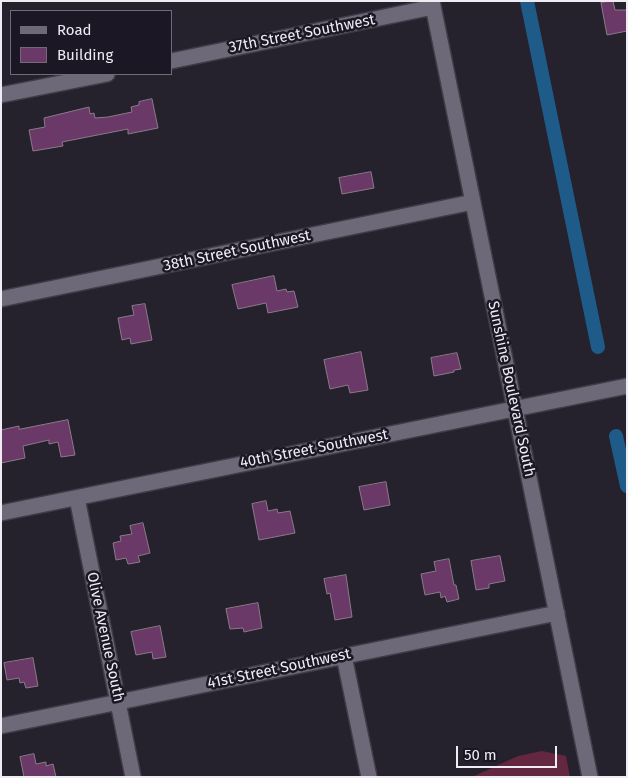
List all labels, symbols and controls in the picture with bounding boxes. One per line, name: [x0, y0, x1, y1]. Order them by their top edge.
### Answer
legend: [10, 10, 172, 75]
street label: 37th Street Southwest: [228, 11, 376, 57]
text: Road: [57, 21, 92, 39]
text: Building: [57, 46, 113, 64]
street label: 38th Street Southwest: [162, 227, 312, 275]
street label: Sunshine Boulevard South: [484, 300, 538, 478]
street label: 40th Street Southwest: [238, 426, 390, 472]
street label: Olive Avenue South: [82, 571, 128, 703]
street label: 41st Street Southwest: [206, 645, 352, 693]
scale bar: [458, 736, 559, 768]
text: 50 m: [464, 746, 497, 764]

